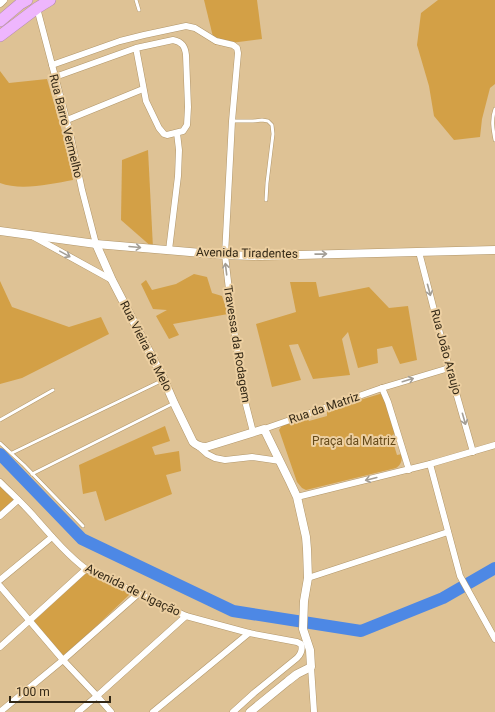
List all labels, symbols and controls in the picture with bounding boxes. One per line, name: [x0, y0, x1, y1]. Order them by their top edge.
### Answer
street label: Rua Barro Vermelho: [46, 73, 86, 179]
one-way arrow: [128, 244, 141, 251]
street label: Avenida Tiradentes: [196, 245, 298, 261]
one-way arrow: [314, 250, 327, 258]
one-way arrow: [59, 251, 71, 258]
one-way arrow: [222, 263, 230, 276]
one-way arrow: [426, 283, 433, 296]
street label: Travessa da Rodagem: [221, 284, 253, 404]
street label: Rua Vieira de Melo: [117, 299, 175, 394]
street label: Rua João Araujo: [428, 308, 464, 396]
one-way arrow: [401, 376, 414, 383]
street label: Rua da Matriz: [287, 389, 361, 427]
one-way arrow: [461, 412, 468, 425]
park label: Praça da Matriz: [312, 434, 396, 448]
one-way arrow: [365, 476, 378, 484]
street label: Avenida de Ligação: [83, 561, 183, 619]
scale bar: [10, 678, 110, 704]
text: 100 m: [16, 685, 50, 699]

